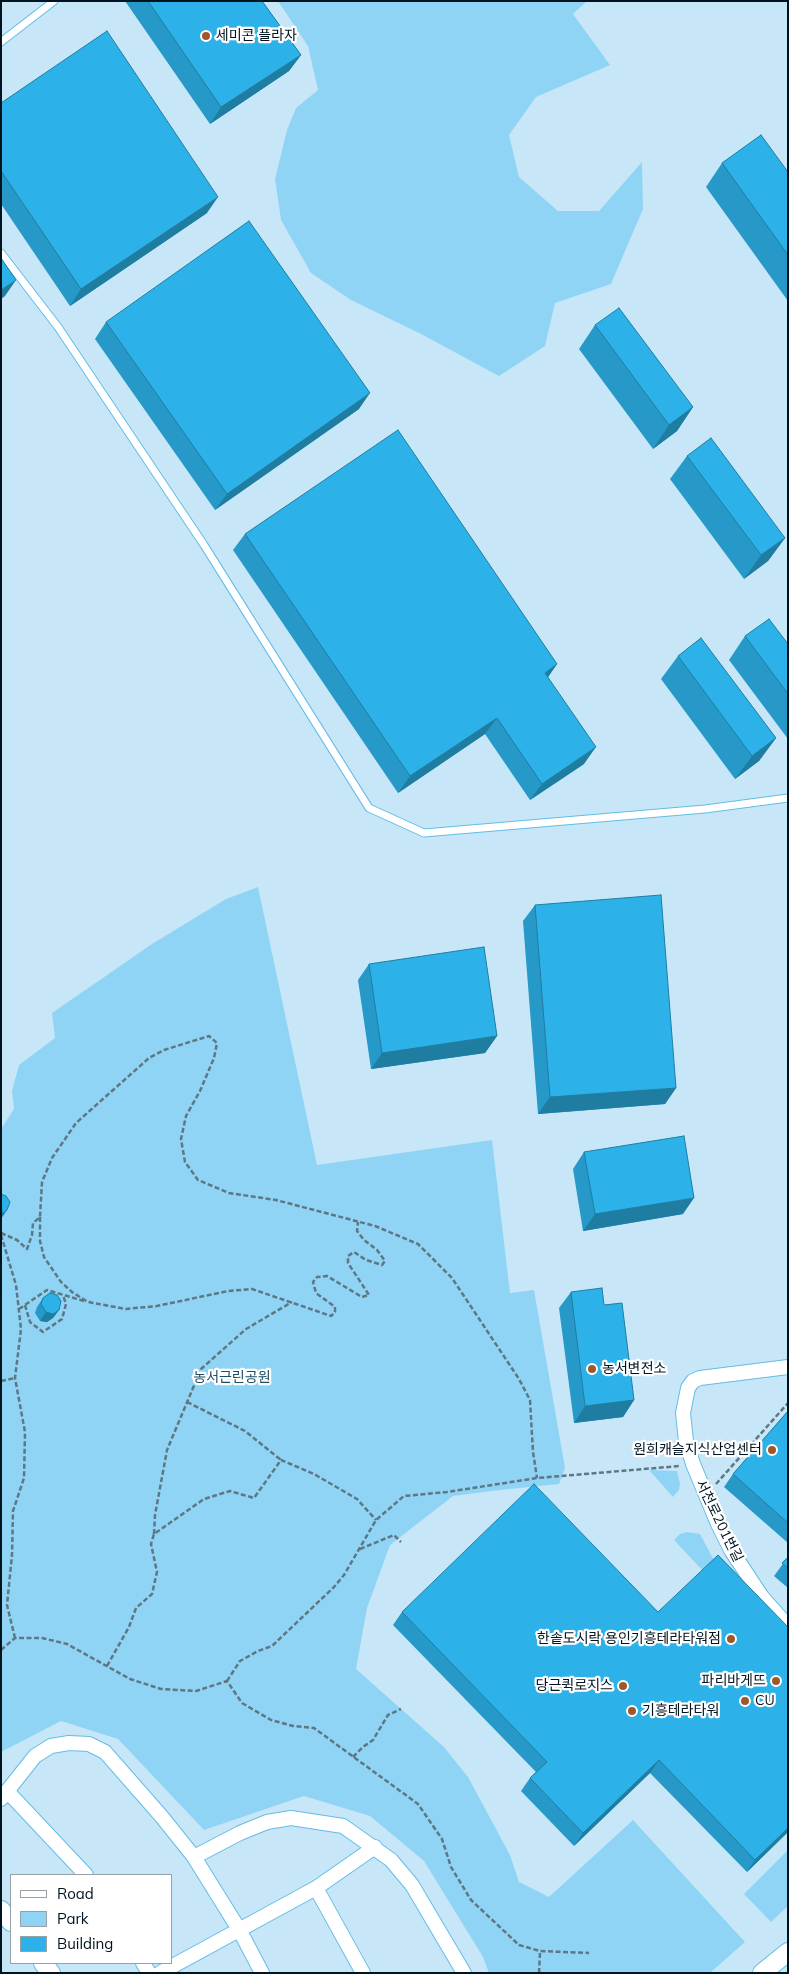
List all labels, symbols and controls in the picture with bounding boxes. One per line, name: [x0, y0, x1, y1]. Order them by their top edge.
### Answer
place label: 세미콘 플라자: [216, 28, 297, 44]
marker: 세미콘 플라자: [200, 30, 212, 42]
place label: 농서변전소: [602, 1361, 666, 1377]
marker: 농서변전소: [586, 1363, 598, 1375]
park label: 농서근린공원: [193, 1370, 271, 1386]
place label: 원희캐슬지식산업센터: [633, 1442, 762, 1458]
marker: 원희캐슬지식산업센터: [766, 1444, 778, 1456]
street label: 서천로201번길: [692, 1477, 746, 1565]
place label: 한솥도시락 용인기흥테라타워점: [537, 1631, 721, 1647]
marker: 한솥도시락 용인기흥테라타워점: [725, 1633, 737, 1645]
place label: 파리바게뜨: [702, 1673, 766, 1689]
marker: 파리바게뜨: [770, 1675, 782, 1687]
place label: 당근퀵로지스: [536, 1678, 613, 1694]
marker: 당근퀵로지스: [617, 1680, 629, 1692]
place label: CU: [755, 1693, 775, 1709]
marker: CU: [739, 1695, 751, 1707]
place label: 기흥테라타워: [642, 1703, 719, 1719]
marker: 기흥테라타워: [626, 1705, 638, 1717]
legend: [10, 1874, 172, 1964]
text: Road: [57, 1884, 94, 1903]
text: Park: [57, 1909, 89, 1928]
text: Building: [57, 1934, 113, 1953]

